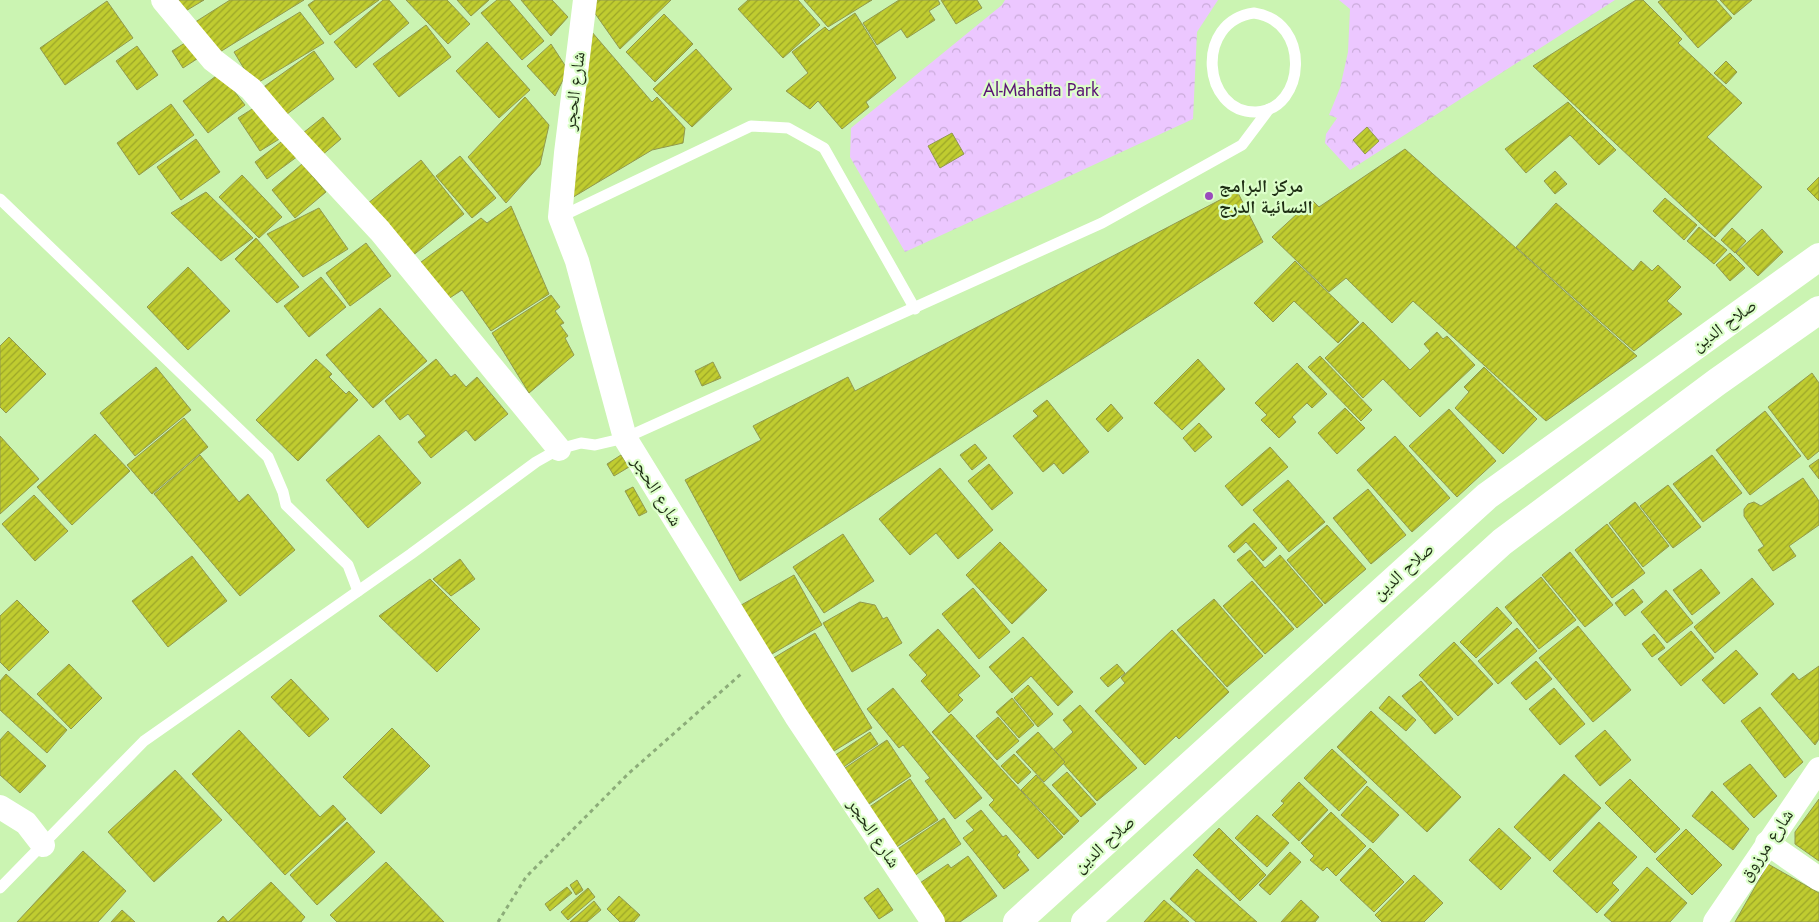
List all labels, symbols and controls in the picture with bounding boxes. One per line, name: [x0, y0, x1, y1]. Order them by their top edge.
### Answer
street label: شارع الحجر: [556, 50, 592, 133]
park label: Al-Mahatta Park: [983, 77, 1099, 103]
place label: مركز البرامج النسائية الدرج: [1219, 173, 1313, 220]
marker: مركز البرامج النسائية الدرج: [1203, 190, 1215, 202]
street label: صلاح الدين: [1686, 292, 1762, 358]
street label: شارع الحجر: [625, 450, 689, 531]
street label: صلاح الدين: [1366, 536, 1440, 606]
street label: شارع الحجر: [841, 792, 907, 873]
street label: شارع مرزوق: [1732, 804, 1800, 886]
street label: صلاح الدين: [1067, 809, 1141, 879]

